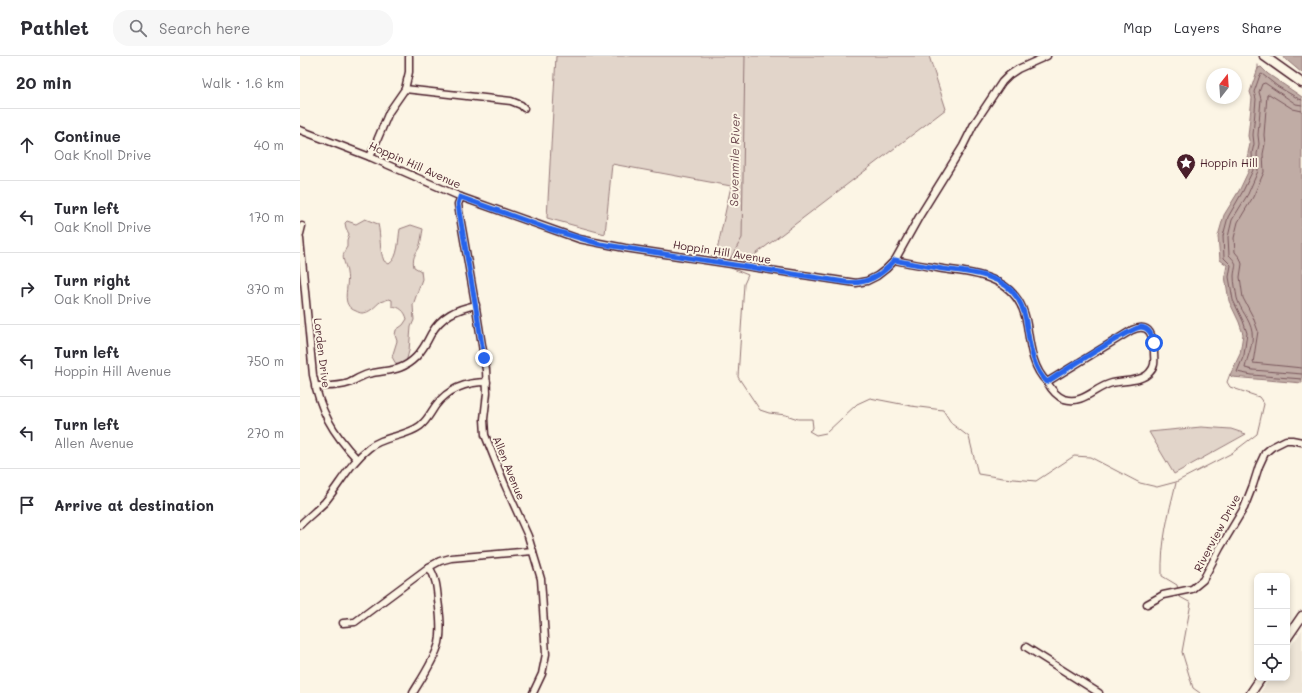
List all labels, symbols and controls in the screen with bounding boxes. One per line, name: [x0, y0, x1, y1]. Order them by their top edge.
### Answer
search box: [113, 10, 393, 46]
text: Pathlet: [20, 15, 89, 40]
icon: search: [127, 17, 149, 39]
text: Search here: [159, 18, 250, 38]
text: Map: [1123, 18, 1152, 37]
text: Layers: [1174, 18, 1220, 37]
text: Share: [1242, 18, 1282, 37]
north arrow: [1206, 68, 1242, 104]
text: 20 min: [16, 71, 72, 93]
text: Walk · 1.6 km: [201, 74, 284, 91]
water label: Sevenmile River: [725, 113, 743, 207]
text: Continue: [54, 126, 121, 146]
icon: ahead: [16, 134, 38, 156]
text: 40 m: [254, 136, 284, 153]
street label: Hoppin Hill Avenue: [367, 138, 464, 192]
text: Oak Knoll Drive: [54, 146, 151, 163]
place icon: Hoppin Hill: [1175, 152, 1197, 180]
place label: Hoppin Hill: [1200, 155, 1258, 170]
text: Turn left: [54, 198, 119, 218]
icon: left: [16, 206, 38, 228]
text: 170 m: [248, 208, 284, 225]
text: Oak Knoll Drive: [54, 218, 151, 235]
street label: Hoppin Hill Avenue: [672, 236, 772, 267]
text: Turn right: [54, 270, 131, 290]
icon: right: [16, 278, 38, 300]
text: 370 m: [247, 280, 284, 297]
text: Oak Knoll Drive: [54, 290, 151, 307]
street label: Lorden Drive: [311, 317, 334, 389]
route start: [1145, 334, 1163, 352]
text: Turn left: [54, 342, 119, 362]
route end: [475, 349, 493, 367]
icon: left: [16, 350, 38, 372]
text: 750 m: [247, 352, 284, 369]
text: Hoppin Hill Avenue: [54, 362, 171, 379]
text: Turn left: [54, 414, 119, 434]
icon: left: [16, 422, 38, 444]
text: 270 m: [247, 424, 284, 441]
text: Allen Avenue: [54, 434, 134, 451]
street label: Allen Avenue: [490, 434, 529, 502]
street label: Riverview Drive: [1190, 491, 1243, 574]
icon: arrive: [16, 494, 38, 516]
text: Arrive at destination: [54, 495, 214, 515]
map controls: [1254, 573, 1290, 681]
button: +: [1254, 573, 1290, 609]
button: −: [1254, 609, 1290, 645]
button: locate: [1254, 645, 1290, 681]

